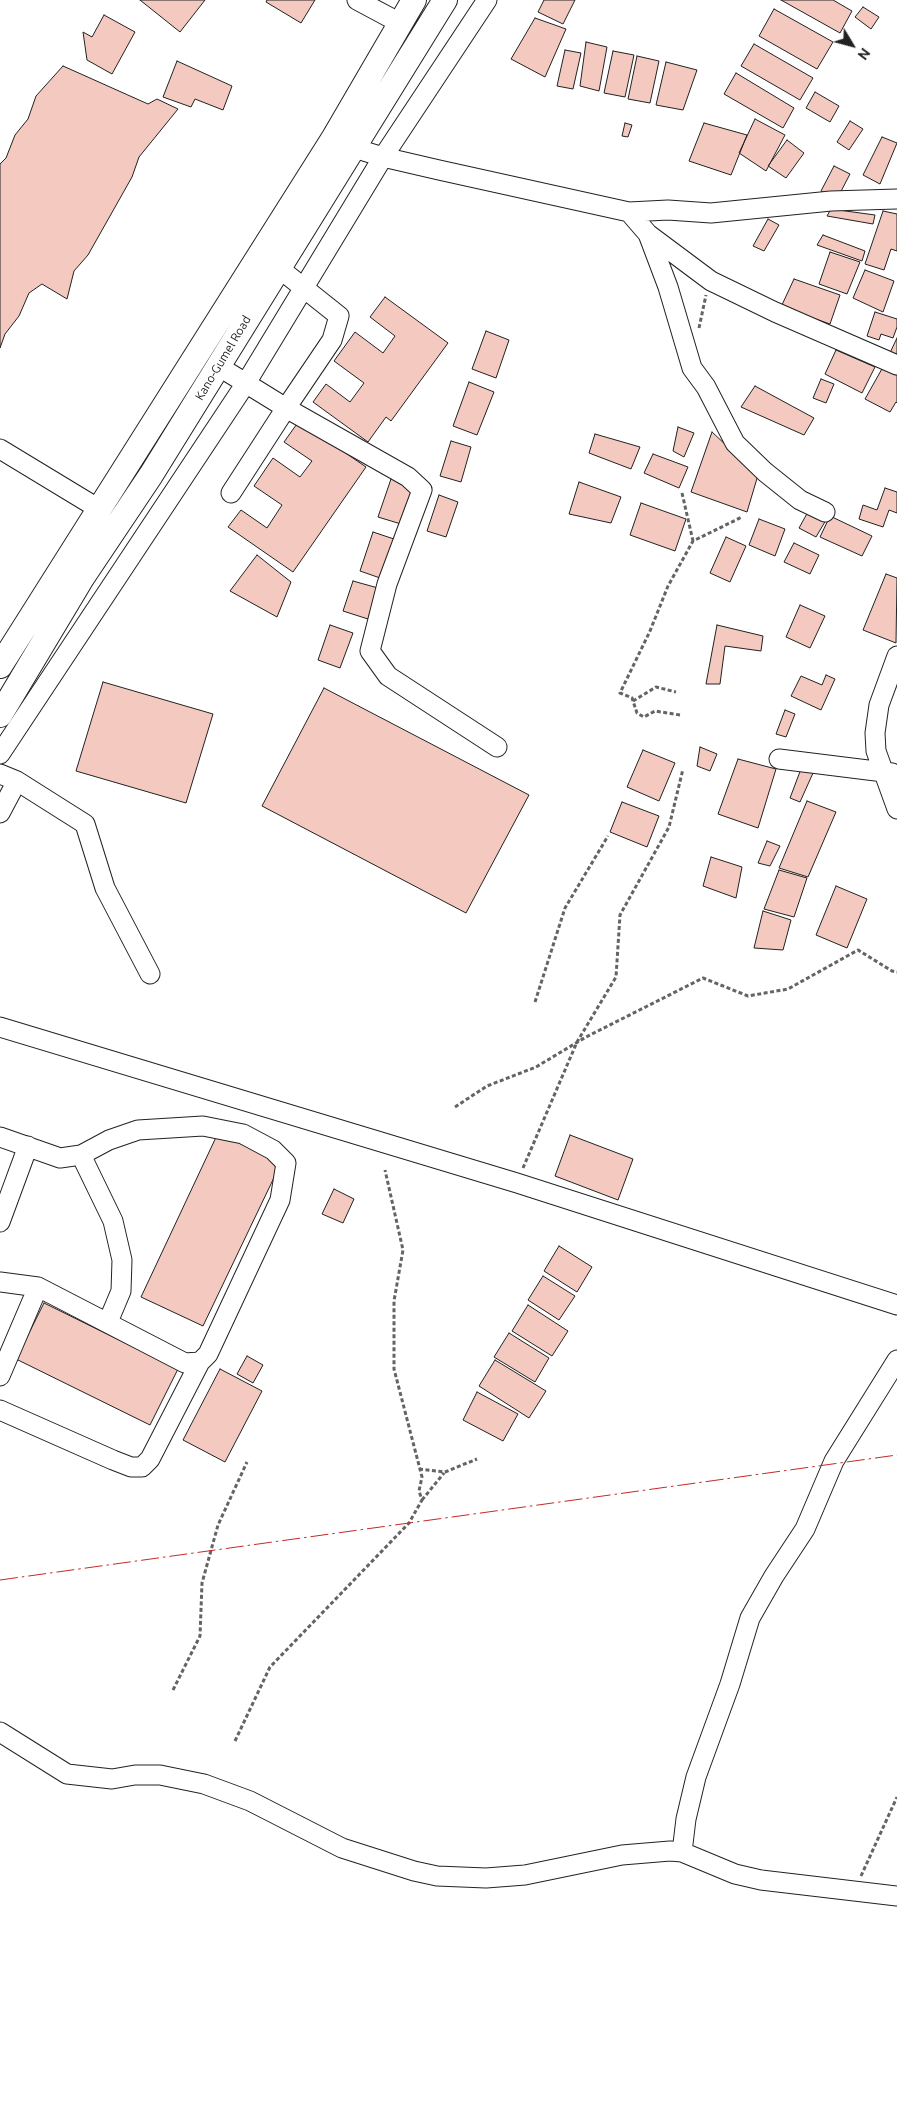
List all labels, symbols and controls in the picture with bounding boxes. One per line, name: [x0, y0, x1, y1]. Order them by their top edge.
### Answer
north arrow: [827, 20, 877, 70]
text: N: [854, 45, 874, 63]
street label: Kano-Gumel Road: [192, 313, 254, 403]

